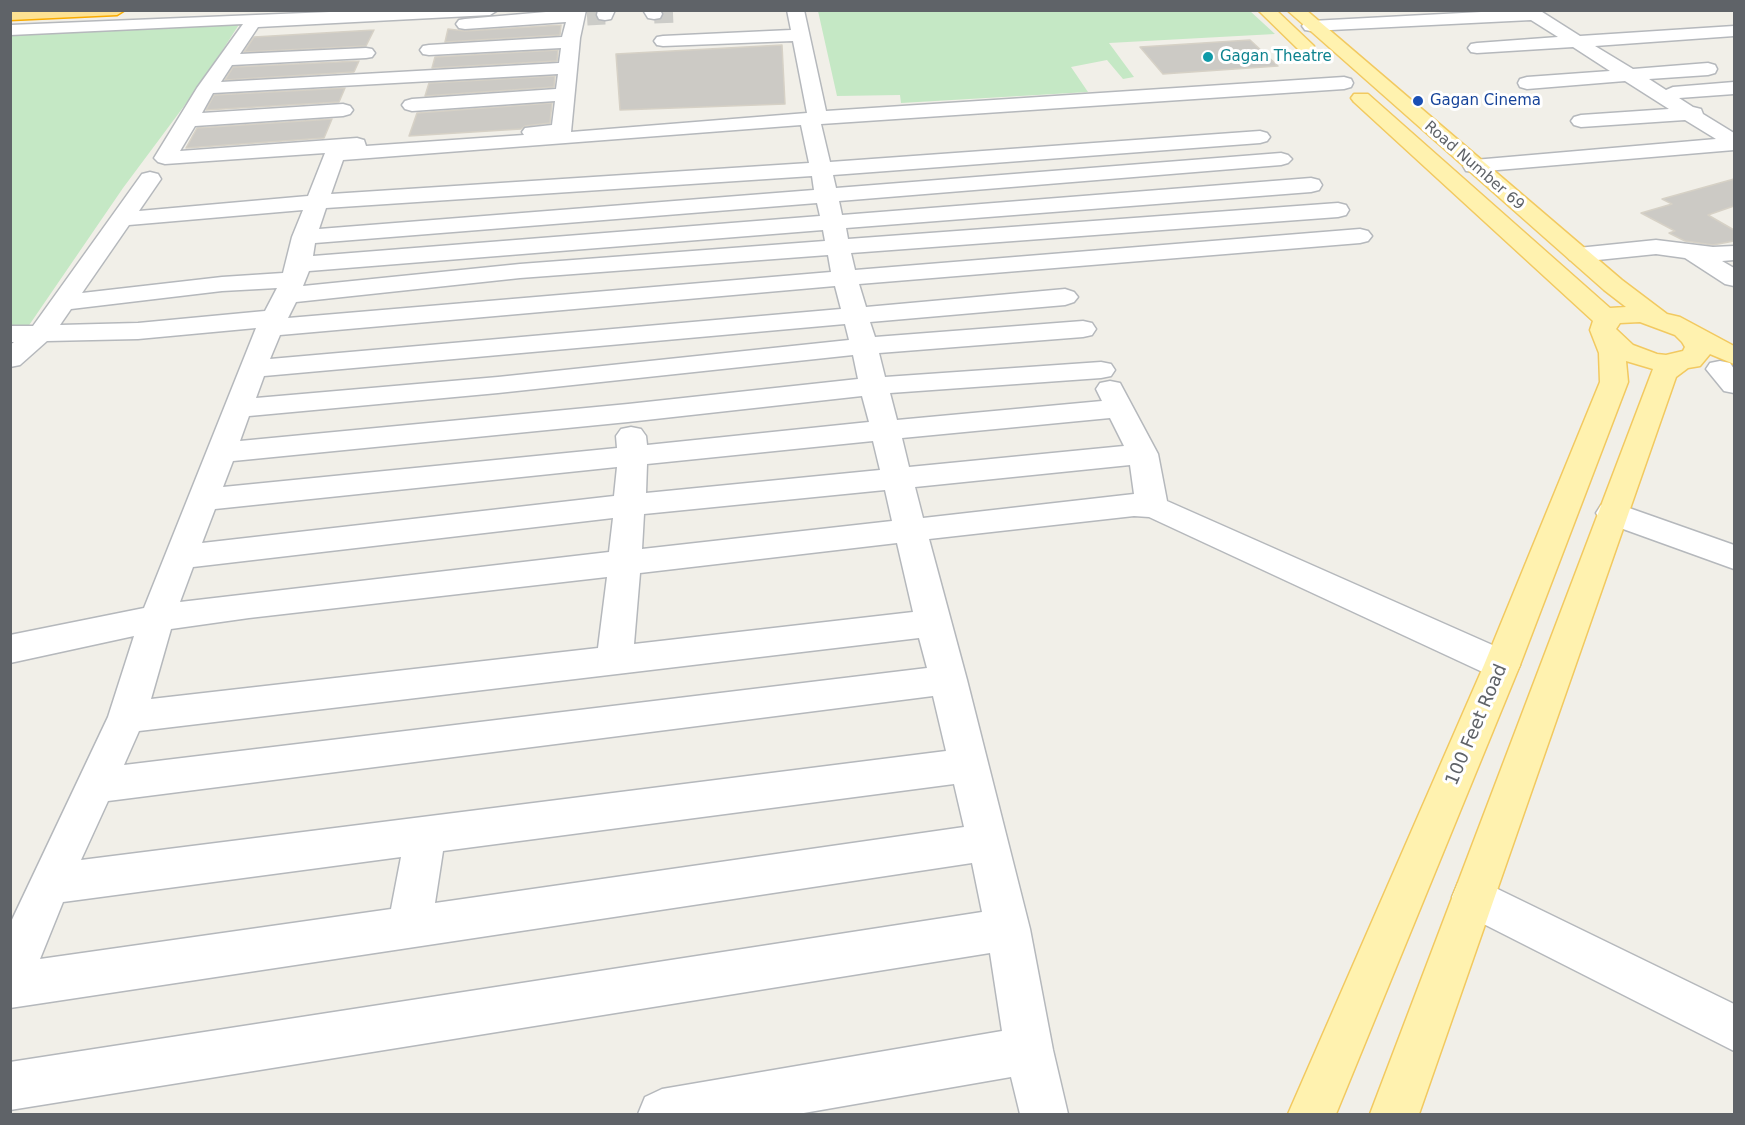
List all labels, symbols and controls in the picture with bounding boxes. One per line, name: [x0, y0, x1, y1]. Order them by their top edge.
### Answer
place label: Gagan Theatre: [1220, 48, 1332, 66]
marker: Gagan Theatre: [1201, 50, 1215, 64]
place label: Gagan Cinema: [1430, 92, 1541, 110]
marker: Gagan Cinema: [1411, 94, 1425, 108]
street label: Road Number 69: [1420, 118, 1528, 214]
street label: 100 Feet Road: [1442, 661, 1512, 789]

